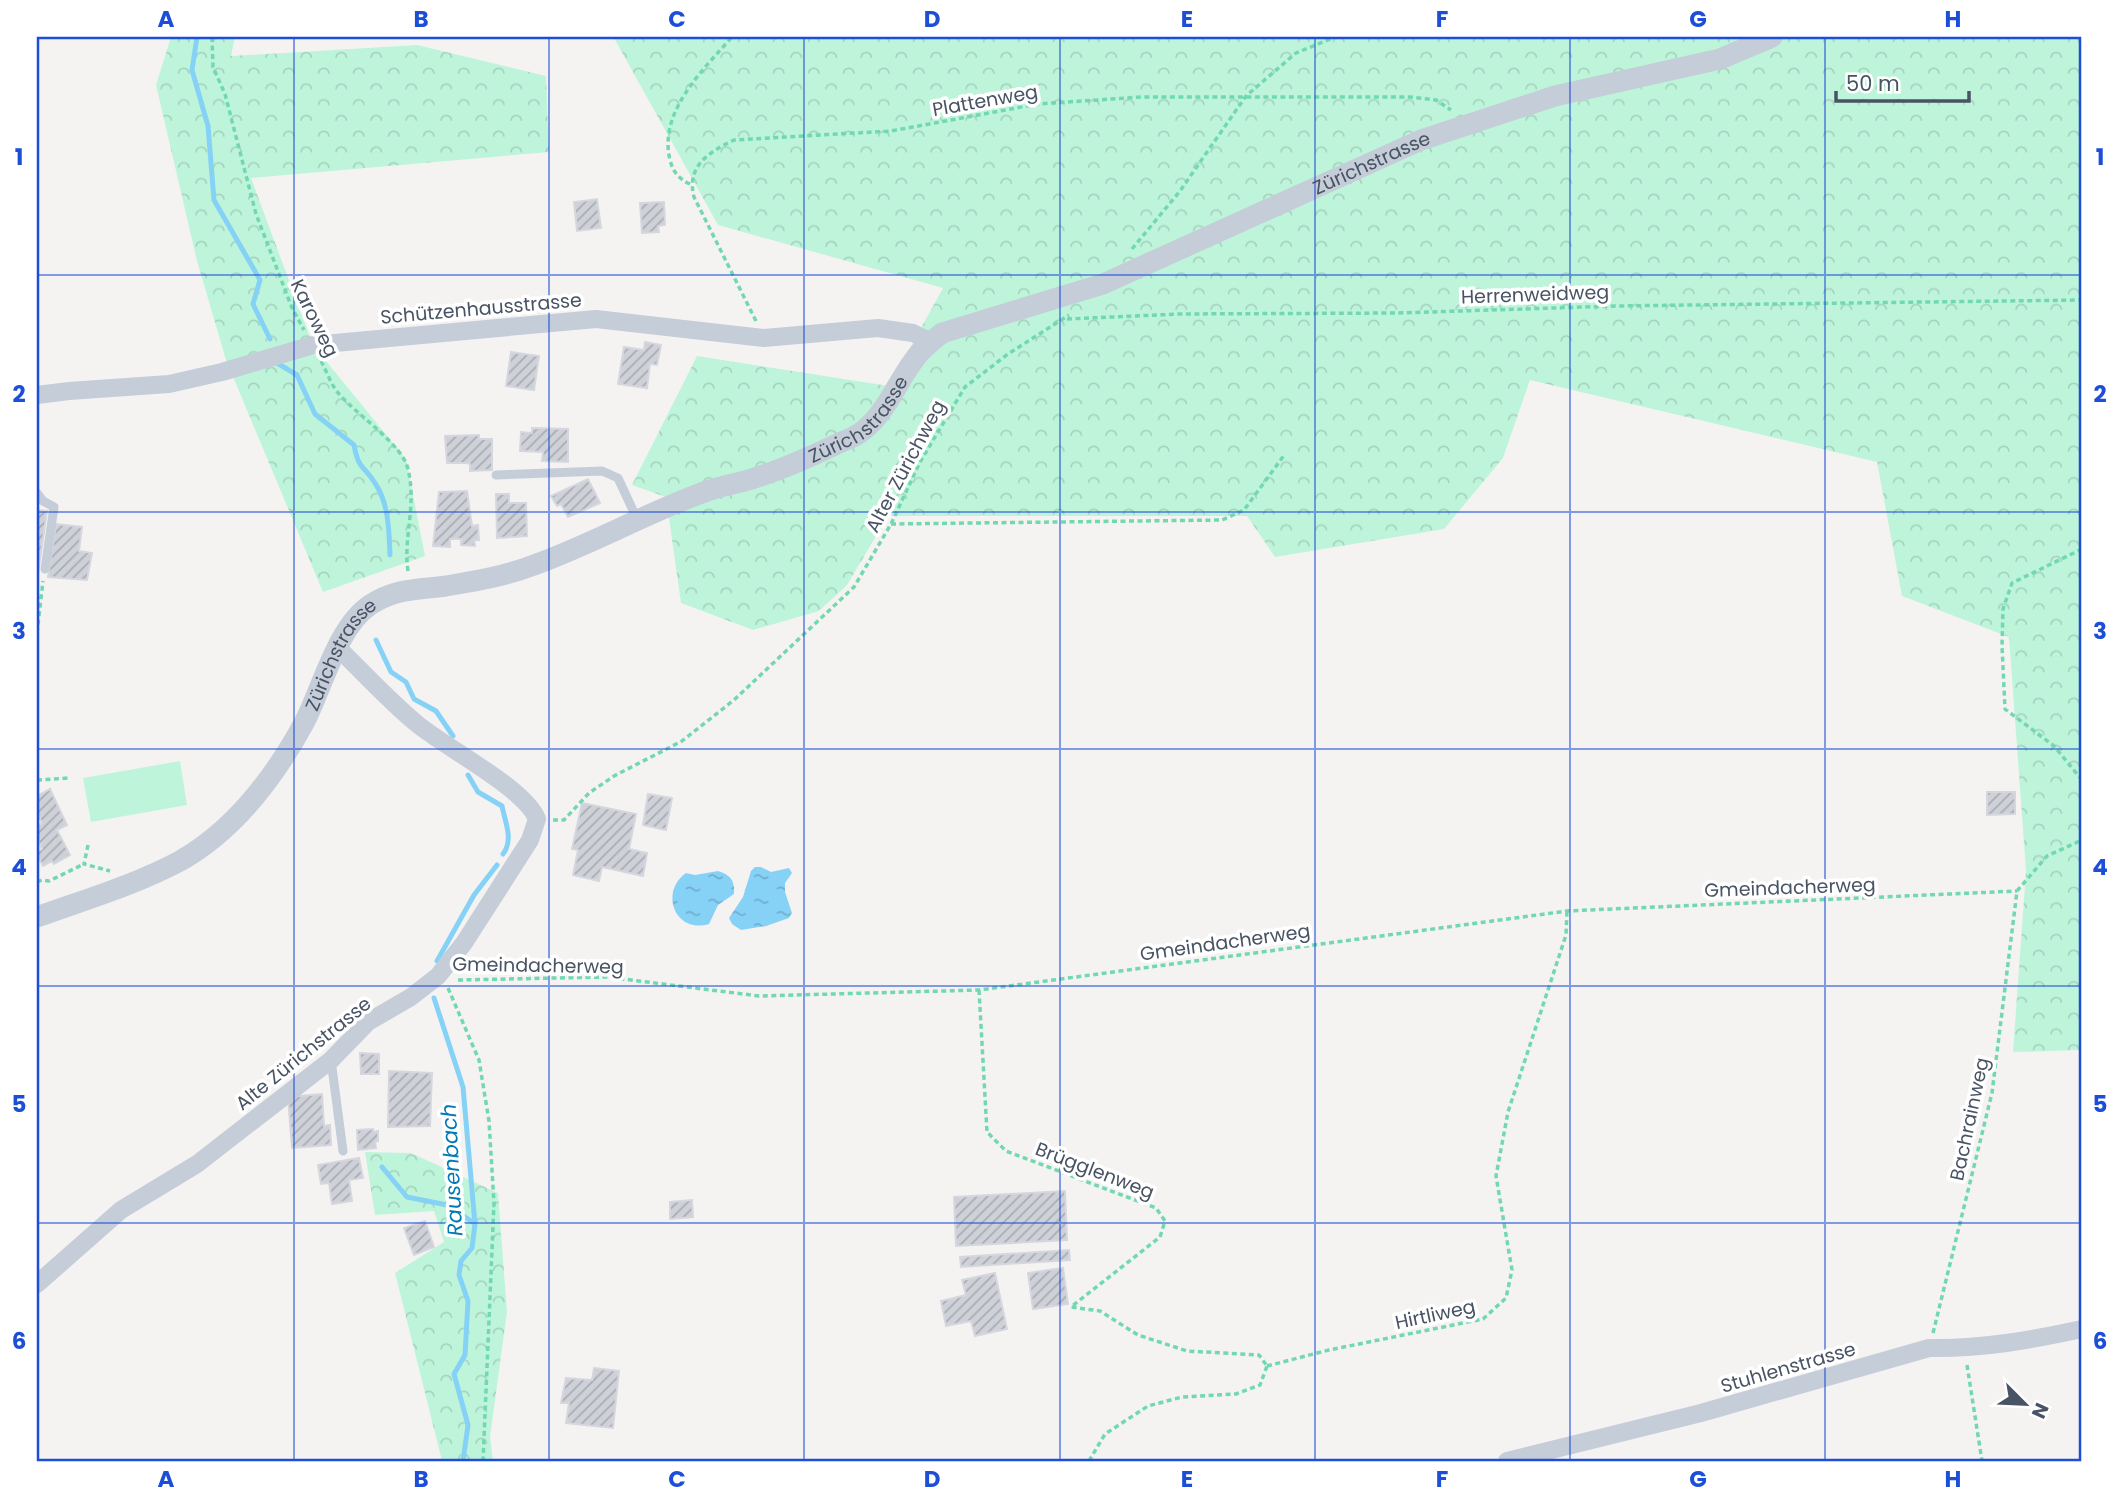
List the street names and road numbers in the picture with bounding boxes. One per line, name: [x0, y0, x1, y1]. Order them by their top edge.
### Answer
street label: Plattenweg: [930, 78, 1040, 123]
street label: Zürichstrasse: [1308, 125, 1434, 201]
street label: Karoweg: [284, 275, 345, 362]
street label: Herrenweidweg: [1461, 278, 1610, 311]
street label: Schützenhausstrasse: [379, 286, 583, 331]
street label: Zürichstrasse: [804, 371, 915, 470]
street label: Alter Zürichweg: [859, 395, 952, 537]
street label: Zürichstrasse: [299, 592, 382, 715]
street label: Gmeindacherweg: [1704, 871, 1876, 904]
street label: Gmeindacherweg: [1138, 917, 1312, 968]
street label: Gmeindacherweg: [452, 951, 624, 980]
street label: Alte Zürichstrasse: [230, 990, 377, 1117]
street label: Bachrainweg: [1943, 1055, 1996, 1183]
street label: Brügglenweg: [1031, 1135, 1158, 1206]
street label: Hirtliweg: [1392, 1293, 1478, 1336]
street label: Stuhlenstrasse: [1717, 1335, 1859, 1400]

